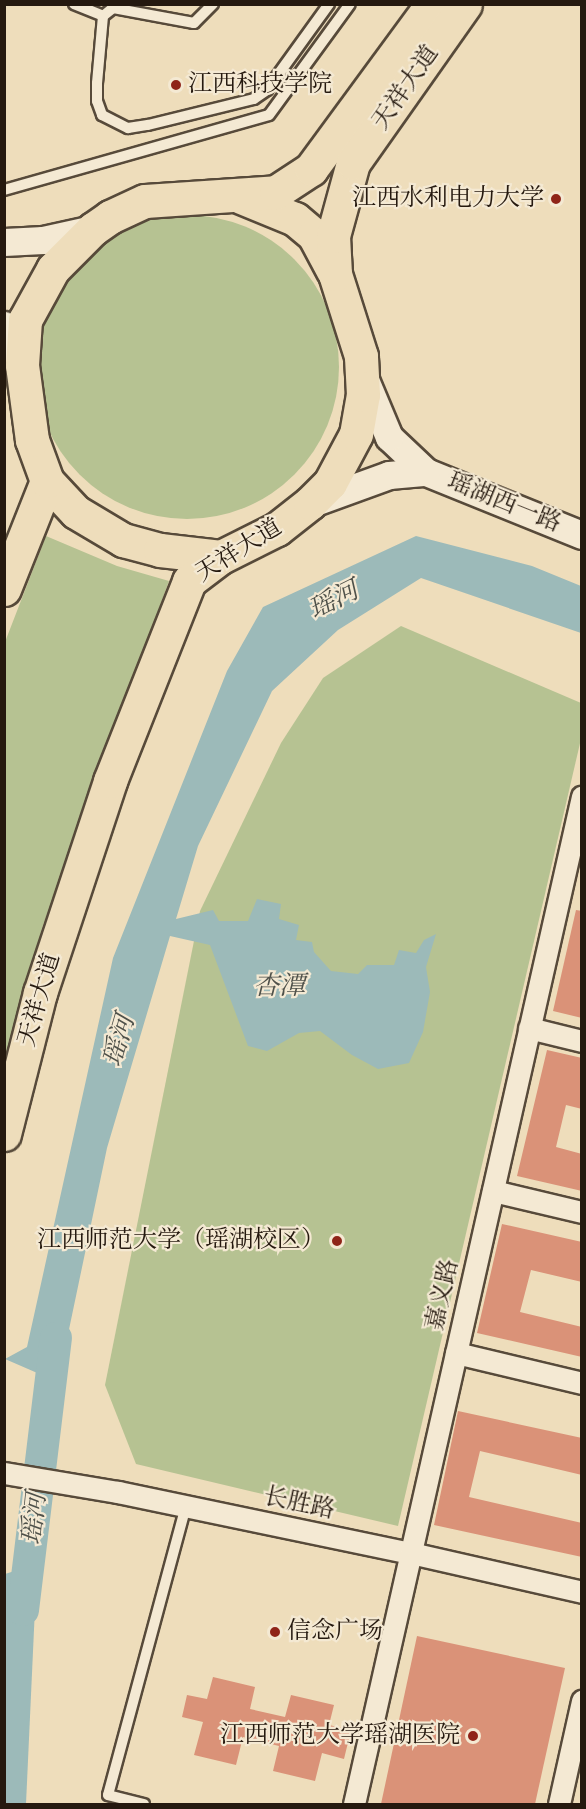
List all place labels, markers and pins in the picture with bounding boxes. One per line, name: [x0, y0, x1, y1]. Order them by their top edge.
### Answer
place label: 江西科技学院: [188, 71, 332, 99]
marker: 江西科技学院: [169, 78, 183, 92]
place label: 江西水利电力大学: [352, 185, 544, 213]
marker: 江西水利电力大学: [549, 192, 563, 206]
place label: 江西师范大学（瑶湖校区）: [37, 1227, 325, 1255]
marker: 江西师范大学（瑶湖校区）: [330, 1234, 344, 1248]
place label: 信念广场: [287, 1618, 383, 1646]
marker: 信念广场: [268, 1625, 282, 1639]
place label: 江西师范大学瑶湖医院: [220, 1722, 460, 1750]
marker: 江西师范大学瑶湖医院: [464, 1727, 482, 1745]

